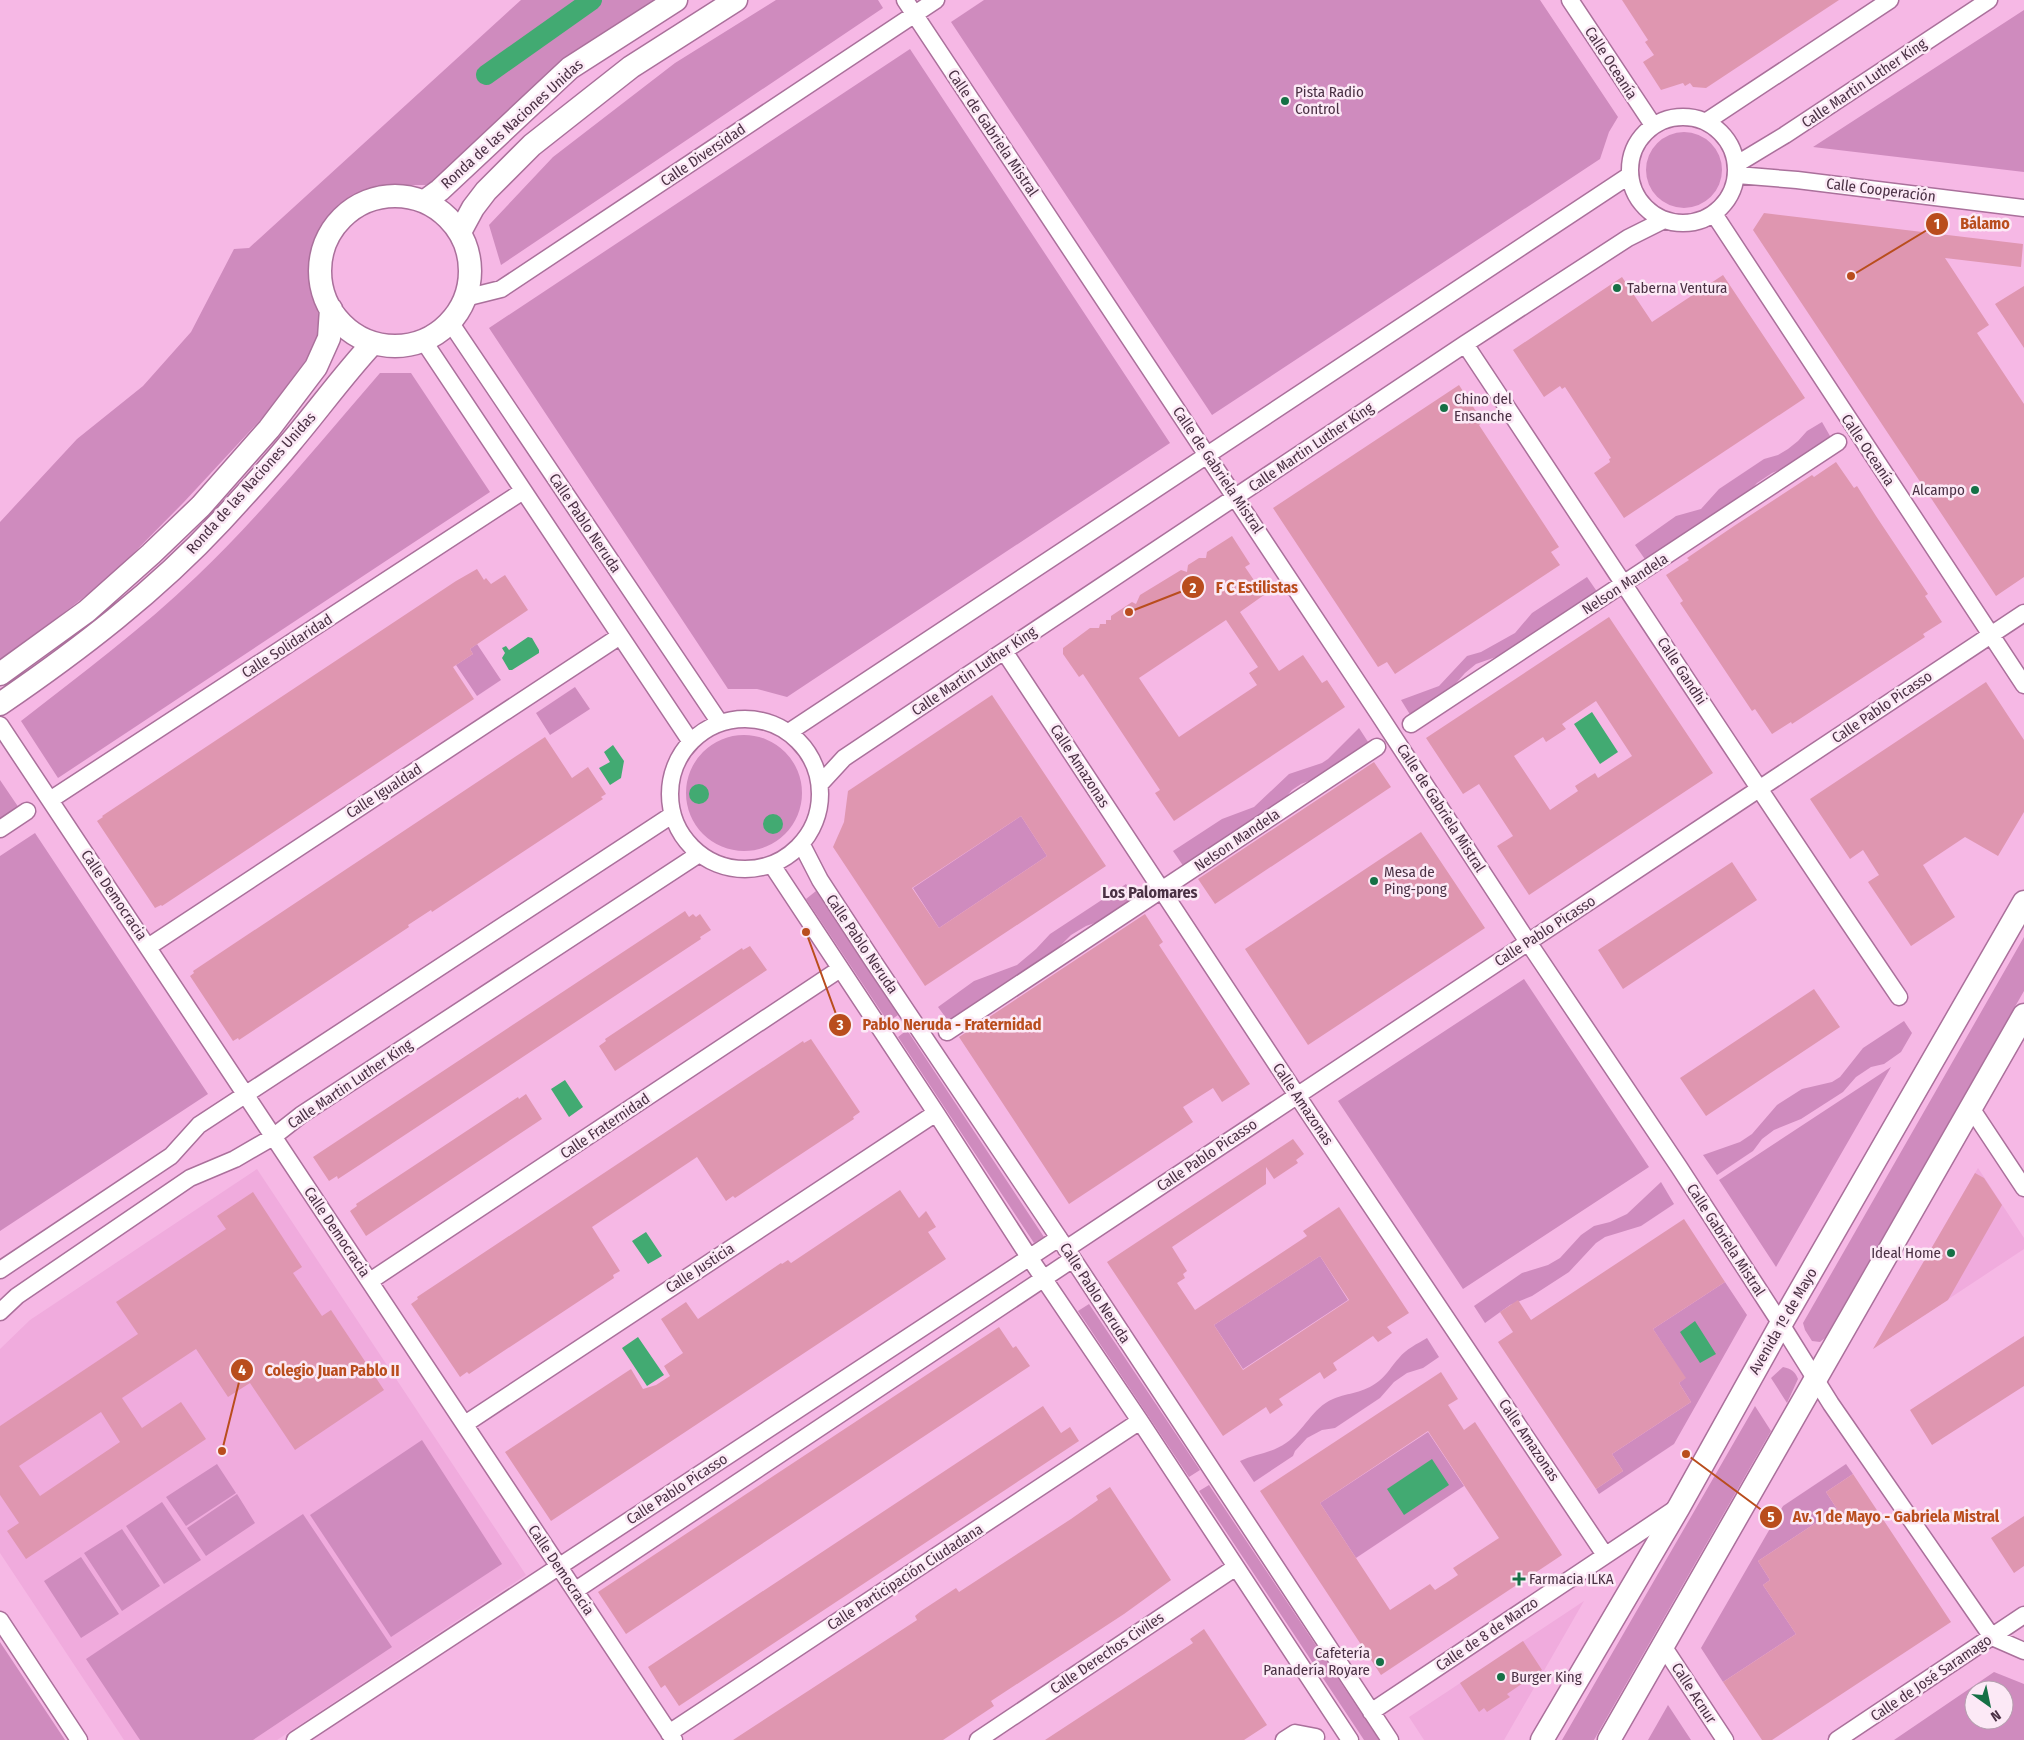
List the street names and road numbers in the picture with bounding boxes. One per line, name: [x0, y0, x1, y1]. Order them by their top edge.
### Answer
street label: Calle Oceanía: [1581, 23, 1641, 103]
street label: Calle Martin Luther King: [1798, 35, 1930, 131]
street label: Ronda de las Naciones Unidas: [437, 56, 587, 192]
street label: Calle de Gabriela Mistral: [944, 66, 1042, 200]
street label: Calle Diversidad: [657, 120, 749, 190]
street label: Calle Cooperación: [1825, 174, 1937, 206]
street label: Calle Martin Luther King: [1245, 399, 1377, 495]
street label: Calle de Gabriela Mistral: [1169, 403, 1267, 537]
street label: Ronda de las Naciones Unidas: [183, 408, 319, 558]
street label: Calle Oceanía: [1837, 411, 1899, 489]
street label: Calle Pablo Neruda: [545, 470, 625, 576]
street label: Nelson Mandela: [1579, 550, 1671, 618]
street label: Calle Solidaridad: [238, 610, 336, 682]
street label: Calle Martin Luther King: [908, 623, 1040, 719]
street label: Calle Gandhi: [1653, 634, 1711, 708]
street label: Calle Pablo Picasso: [1829, 667, 1936, 747]
street label: Calle Amazonas: [1046, 721, 1114, 811]
street label: Calle de Gabriela Mistral: [1393, 741, 1489, 876]
street label: Calle Igualdad: [343, 760, 425, 822]
street label: Nelson Mandela: [1191, 805, 1283, 875]
street label: Calle Democracia: [77, 846, 151, 944]
street label: Calle Pablo Neruda: [822, 891, 902, 997]
street label: Calle Pablo Picasso: [1491, 892, 1599, 970]
street label: Calle Martin Luther King: [284, 1036, 416, 1132]
street label: Calle Amazonas: [1269, 1059, 1337, 1149]
street label: Calle Fraternidad: [557, 1089, 653, 1163]
street label: Calle Pablo Picasso: [1154, 1115, 1261, 1195]
street label: Calle Gabriela Mistral: [1683, 1180, 1769, 1300]
street label: Calle Democracia: [300, 1183, 374, 1281]
street label: Calle Justicia: [662, 1239, 738, 1297]
street label: Calle Pablo Neruda: [1056, 1239, 1134, 1347]
street label: Avenida 1º de Mayo: [1745, 1264, 1821, 1377]
street label: Calle Amazonas: [1495, 1395, 1563, 1485]
street label: Calle Pablo Picasso: [623, 1450, 731, 1528]
street label: Calle Participación Ciudadana: [824, 1520, 986, 1634]
street label: Calle Democracia: [524, 1521, 598, 1619]
street label: Calle de 8 de Marzo: [1433, 1593, 1542, 1675]
street label: Calle Derechos Civiles: [1047, 1608, 1167, 1698]
street label: Calle de José Saramago: [1867, 1631, 1995, 1725]
street label: Calle Acnur: [1668, 1659, 1721, 1727]

